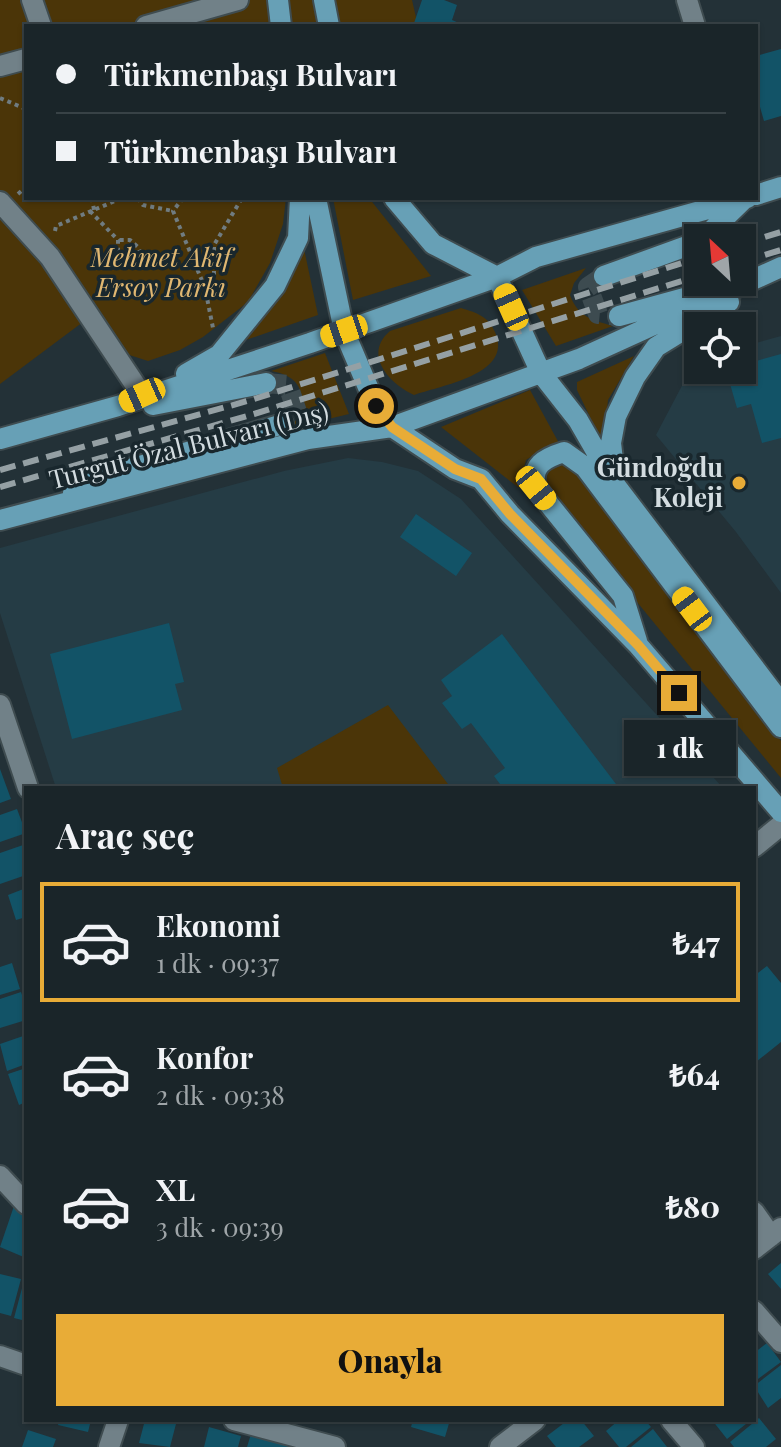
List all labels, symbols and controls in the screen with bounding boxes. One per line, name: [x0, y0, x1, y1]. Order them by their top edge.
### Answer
text: Türkmenbaşı Bulvarı: [104, 54, 397, 94]
text: Türkmenbaşı Bulvarı: [104, 131, 397, 171]
north arrow: [684, 224, 756, 296]
map controls: [684, 224, 756, 384]
park label: Mehmet Akif Ersoy Parkı: [90, 239, 236, 304]
car: [490, 280, 532, 334]
car: [317, 312, 371, 350]
button: locate: [684, 312, 756, 384]
car: [115, 374, 169, 416]
route start: [358, 388, 394, 424]
street label: Turgut Özal Bulvarı (Dış): [45, 393, 332, 496]
place label: Gündoğdu Koleji: [597, 449, 723, 514]
car: [512, 462, 560, 514]
marker: Gündoğdu Koleji: [730, 474, 748, 492]
car: [668, 583, 716, 635]
route end: [661, 675, 697, 711]
callout: 1 dk: [623, 721, 735, 777]
text: 1 dk: [656, 730, 704, 765]
text: Araç seç: [56, 810, 194, 858]
text: Ekonomi: [156, 905, 281, 945]
icon: car: [60, 906, 132, 978]
text: ₺47: [673, 922, 720, 962]
text: 1 dk · 09:37: [156, 945, 279, 980]
text: Konfor: [156, 1037, 253, 1077]
icon: car: [60, 1038, 132, 1110]
text: ₺64: [669, 1054, 720, 1094]
text: 2 dk · 09:38: [156, 1077, 285, 1112]
text: XL: [156, 1169, 195, 1209]
icon: car: [60, 1170, 132, 1242]
text: ₺80: [666, 1186, 720, 1226]
text: 3 dk · 09:39: [156, 1209, 284, 1244]
button: Onayla: [56, 1314, 724, 1406]

